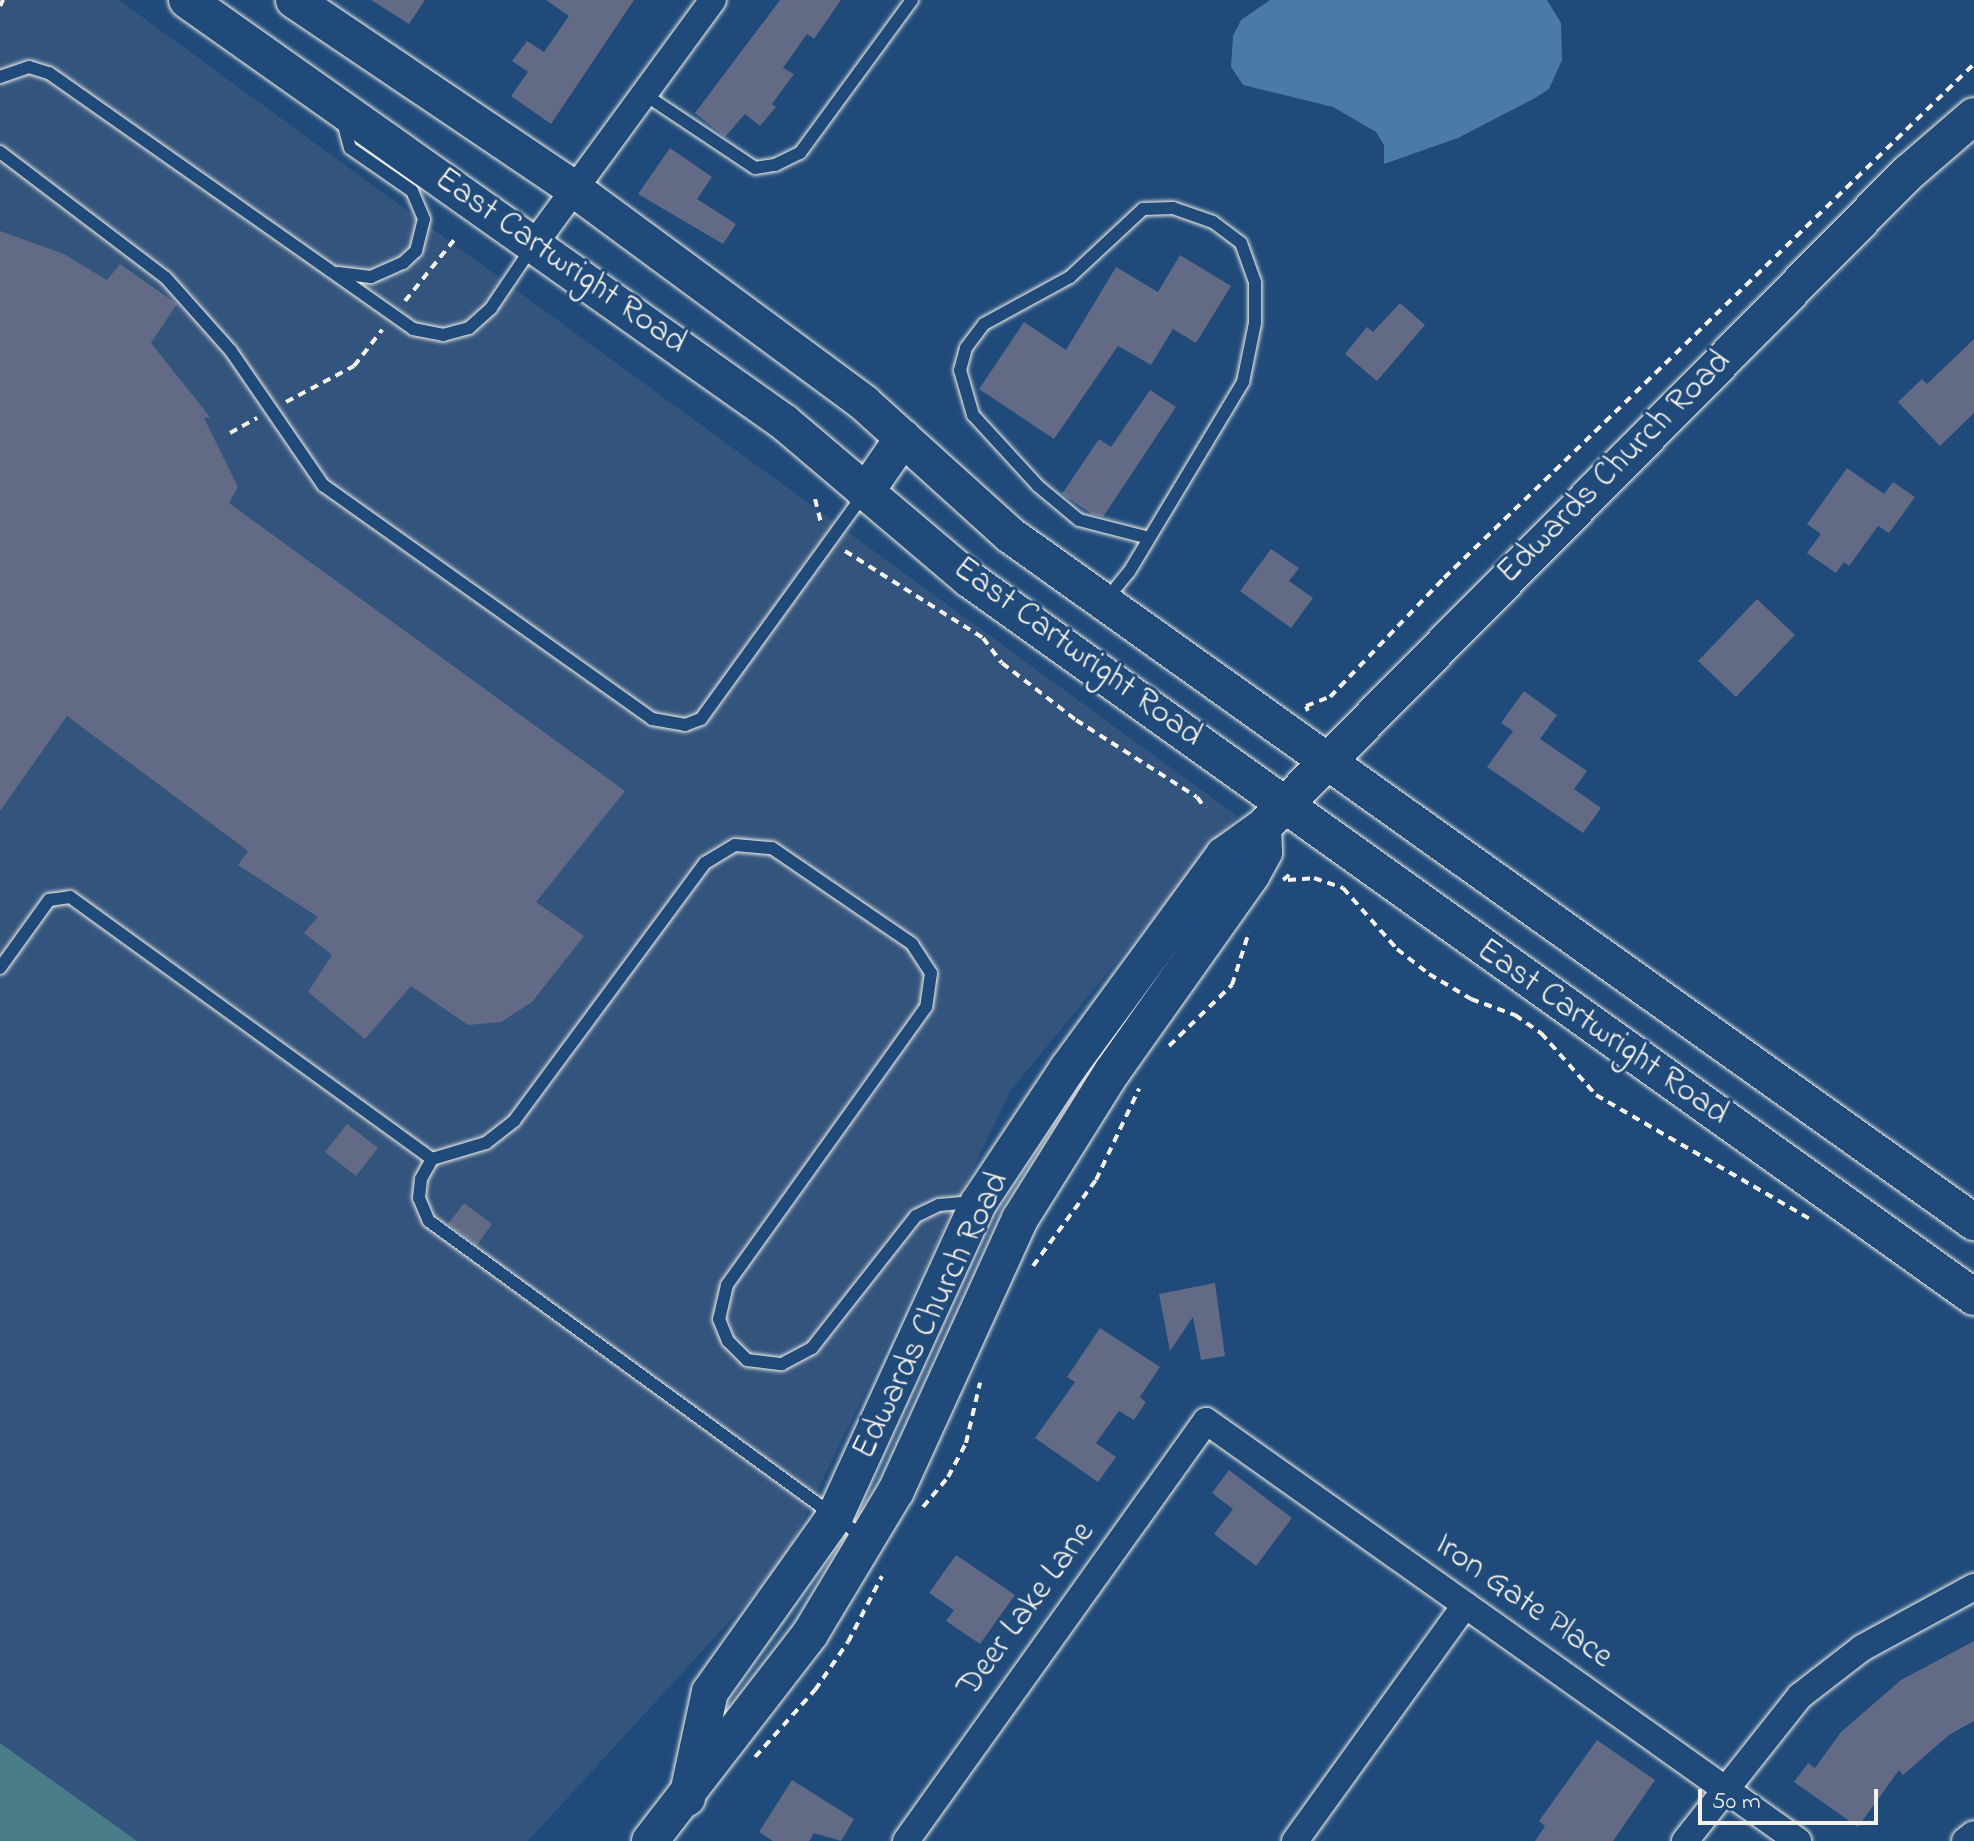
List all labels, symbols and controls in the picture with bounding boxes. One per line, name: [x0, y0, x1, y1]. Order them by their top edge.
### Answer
street label: East Cartwright Road: [426, 160, 694, 364]
street label: Edwards Church Road: [1489, 342, 1741, 594]
street label: East Cartwright Road: [944, 549, 1210, 757]
street label: East Cartwright Road: [1468, 931, 1736, 1135]
street label: Edwards Church Road: [845, 1166, 1019, 1466]
street label: Deer Lake Lane: [950, 1514, 1104, 1706]
street label: Iron Gate Place: [1426, 1526, 1620, 1678]
scale bar: [1702, 1773, 1882, 1823]
text: 50 m: [1712, 1785, 1761, 1820]

